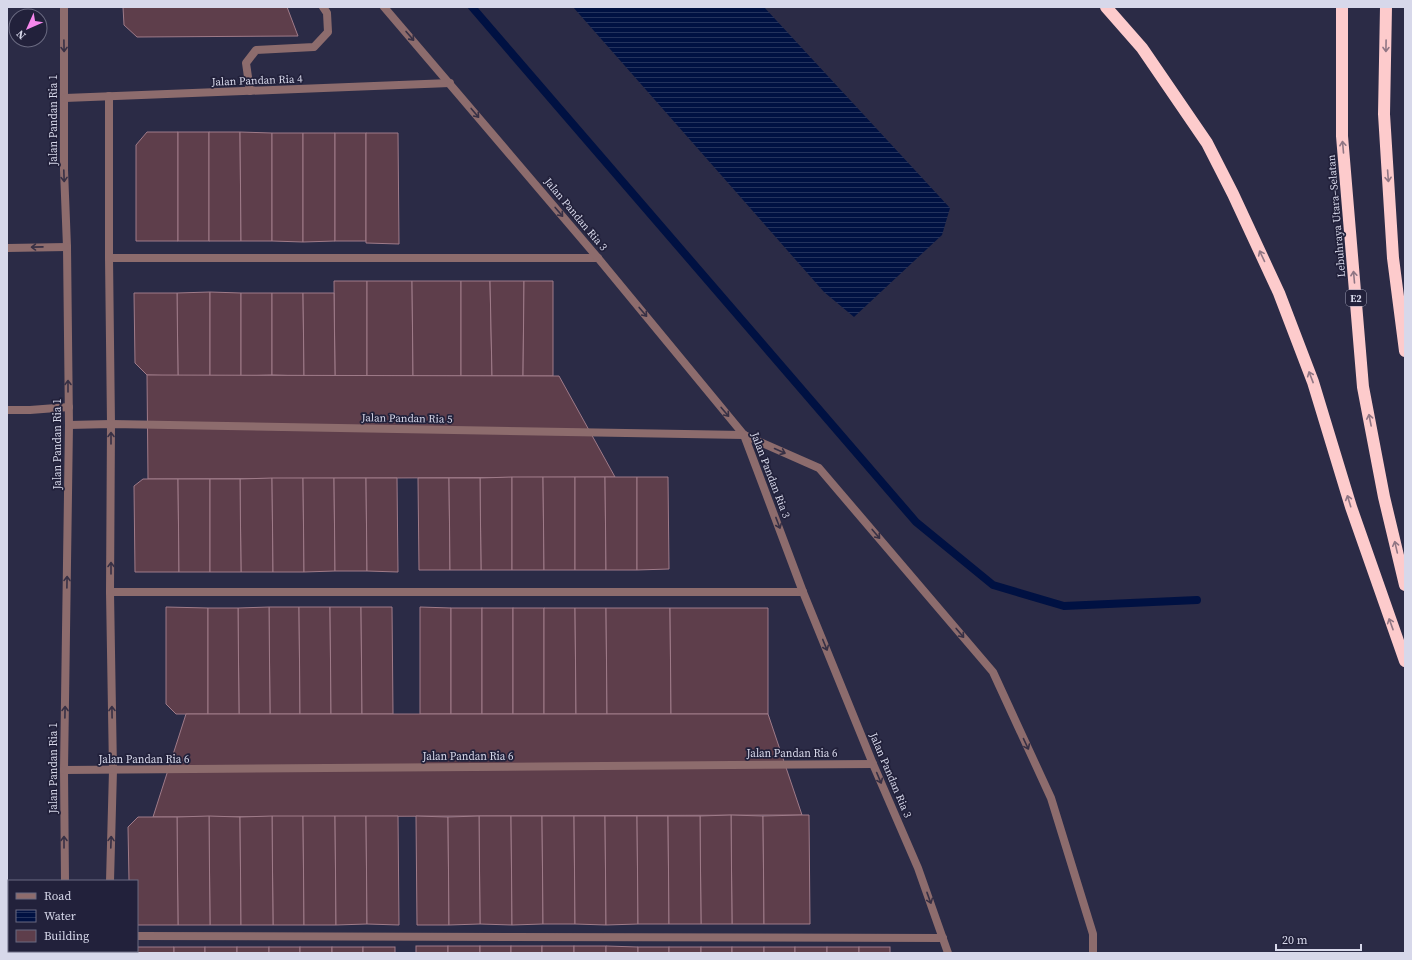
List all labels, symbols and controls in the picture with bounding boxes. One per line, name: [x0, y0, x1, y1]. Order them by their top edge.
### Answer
north arrow: [8, 8, 48, 48]
text: N: [13, 27, 29, 43]
one-way arrow: [405, 31, 414, 42]
one-way arrow: [60, 39, 68, 52]
one-way arrow: [1382, 39, 1389, 52]
street label: Jalan Pandan Ria 4: [210, 71, 303, 90]
street label: Jalan Pandan Ria 1: [46, 74, 61, 167]
one-way arrow: [471, 107, 480, 118]
one-way arrow: [1340, 141, 1347, 154]
street label: Lebuhraya Utara–Selatan: [1324, 154, 1349, 278]
one-way arrow: [61, 169, 68, 182]
one-way arrow: [1384, 169, 1391, 182]
street label: Jalan Pandan Ria 3: [540, 174, 611, 254]
one-way arrow: [555, 206, 564, 217]
one-way arrow: [31, 243, 44, 251]
one-way arrow: [1258, 251, 1265, 263]
one-way arrow: [1351, 271, 1358, 284]
road number: E2: [1346, 290, 1366, 306]
one-way arrow: [638, 306, 647, 317]
one-way arrow: [1306, 371, 1314, 383]
one-way arrow: [64, 380, 72, 393]
street label: Jalan Pandan Ria 1: [50, 398, 65, 491]
one-way arrow: [721, 406, 730, 417]
street label: Jalan Pandan Ria 5: [360, 410, 453, 427]
one-way arrow: [1365, 414, 1373, 427]
street label: Jalan Pandan Ria 3: [747, 429, 794, 521]
one-way arrow: [107, 432, 115, 445]
one-way arrow: [774, 447, 786, 455]
one-way arrow: [1345, 495, 1352, 508]
one-way arrow: [774, 517, 782, 529]
one-way arrow: [871, 529, 880, 540]
one-way arrow: [1392, 541, 1400, 554]
one-way arrow: [107, 562, 115, 575]
one-way arrow: [63, 576, 71, 589]
one-way arrow: [1387, 618, 1395, 630]
one-way arrow: [956, 628, 965, 639]
one-way arrow: [822, 638, 829, 650]
one-way arrow: [61, 706, 69, 719]
one-way arrow: [108, 706, 116, 719]
street label: Jalan Pandan Ria 1: [46, 722, 61, 815]
street label: Jalan Pandan Ria 3: [865, 729, 915, 820]
one-way arrow: [1023, 737, 1030, 749]
street label: Jalan Pandan Ria 6: [745, 746, 838, 761]
street label: Jalan Pandan Ria 6: [421, 749, 514, 764]
street label: Jalan Pandan Ria 6: [97, 752, 190, 767]
one-way arrow: [876, 772, 884, 784]
one-way arrow: [60, 836, 68, 849]
one-way arrow: [107, 836, 115, 849]
legend: [8, 880, 138, 952]
text: Road: [44, 888, 71, 904]
one-way arrow: [925, 892, 933, 904]
text: Water: [44, 908, 76, 924]
scale bar: [1276, 926, 1361, 952]
text: Building: [44, 928, 89, 944]
text: 20 m: [1282, 932, 1308, 948]

